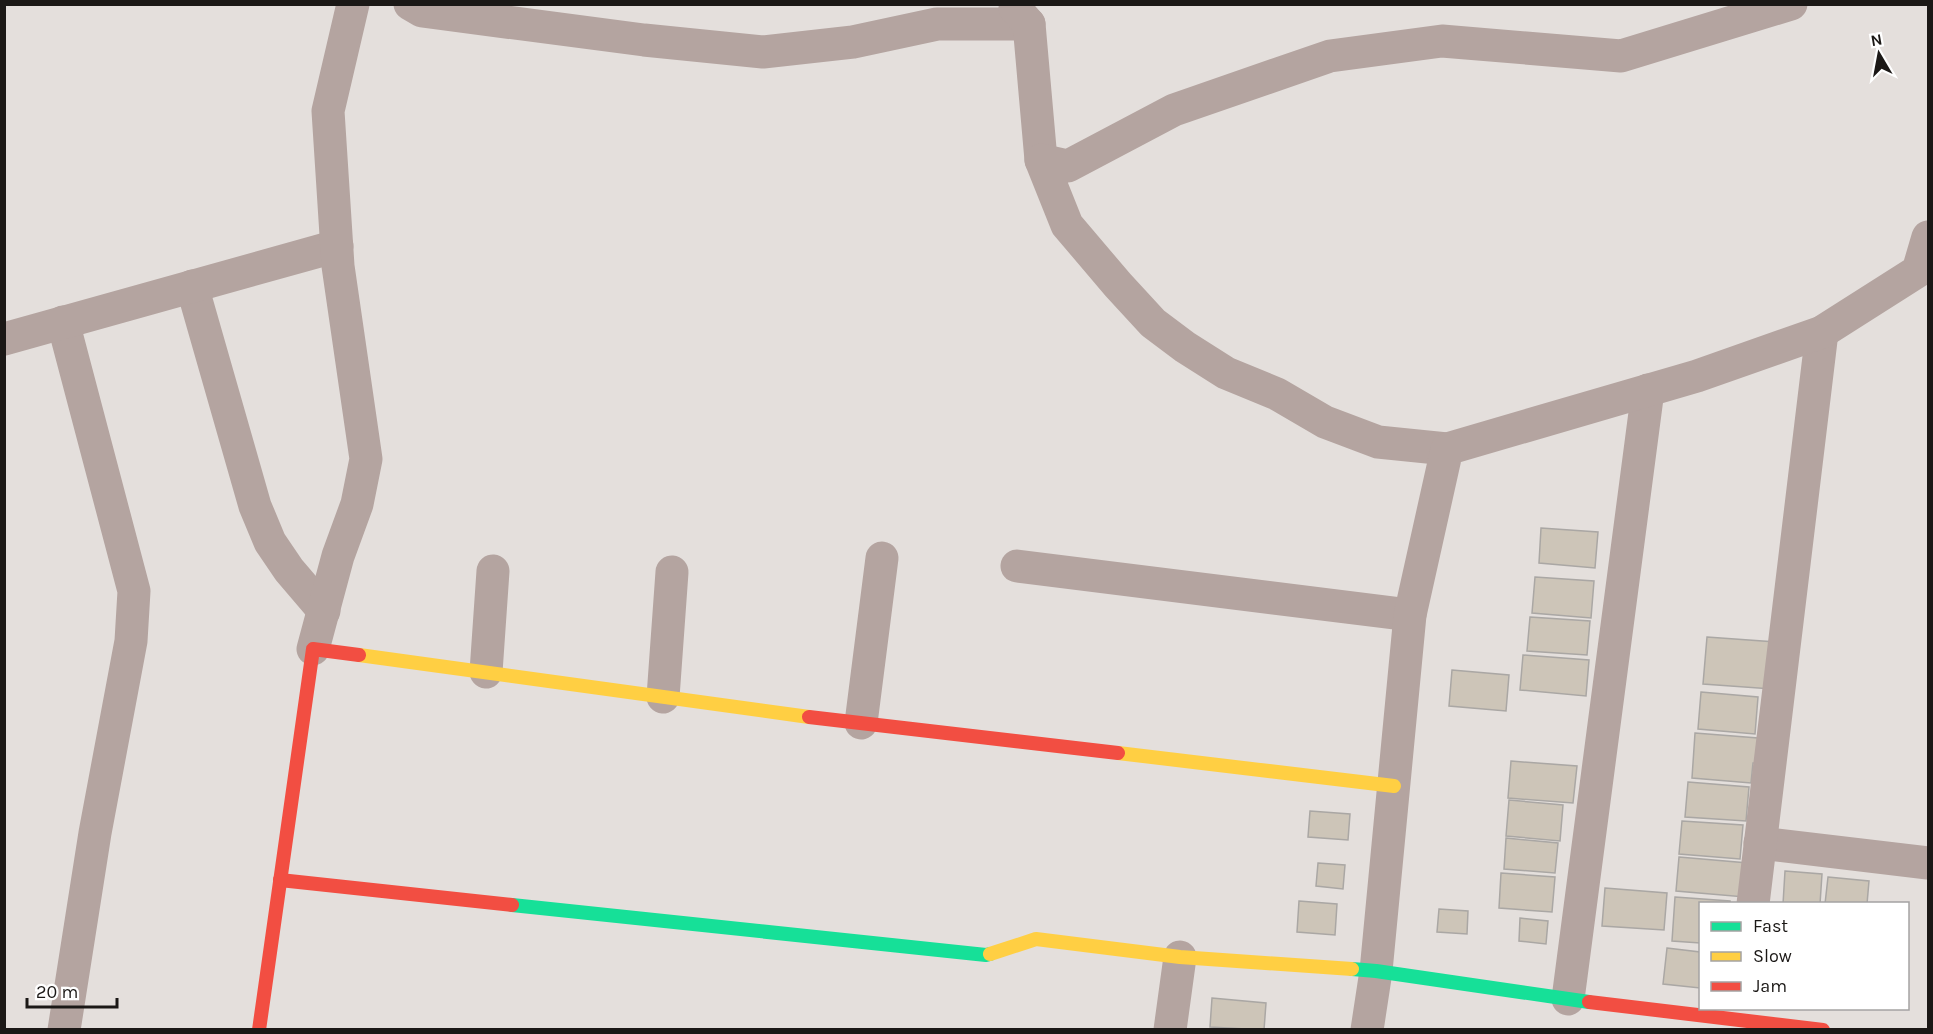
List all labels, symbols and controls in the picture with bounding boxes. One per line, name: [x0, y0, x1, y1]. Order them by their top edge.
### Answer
north arrow: [1849, 24, 1909, 84]
text: N: [1869, 29, 1884, 50]
legend: [1699, 902, 1909, 1010]
text: Fast: [1753, 915, 1788, 937]
text: Slow: [1753, 945, 1792, 967]
scale bar: [27, 971, 117, 1009]
text: Jam: [1753, 975, 1787, 997]
text: 20 m: [36, 981, 78, 1003]

